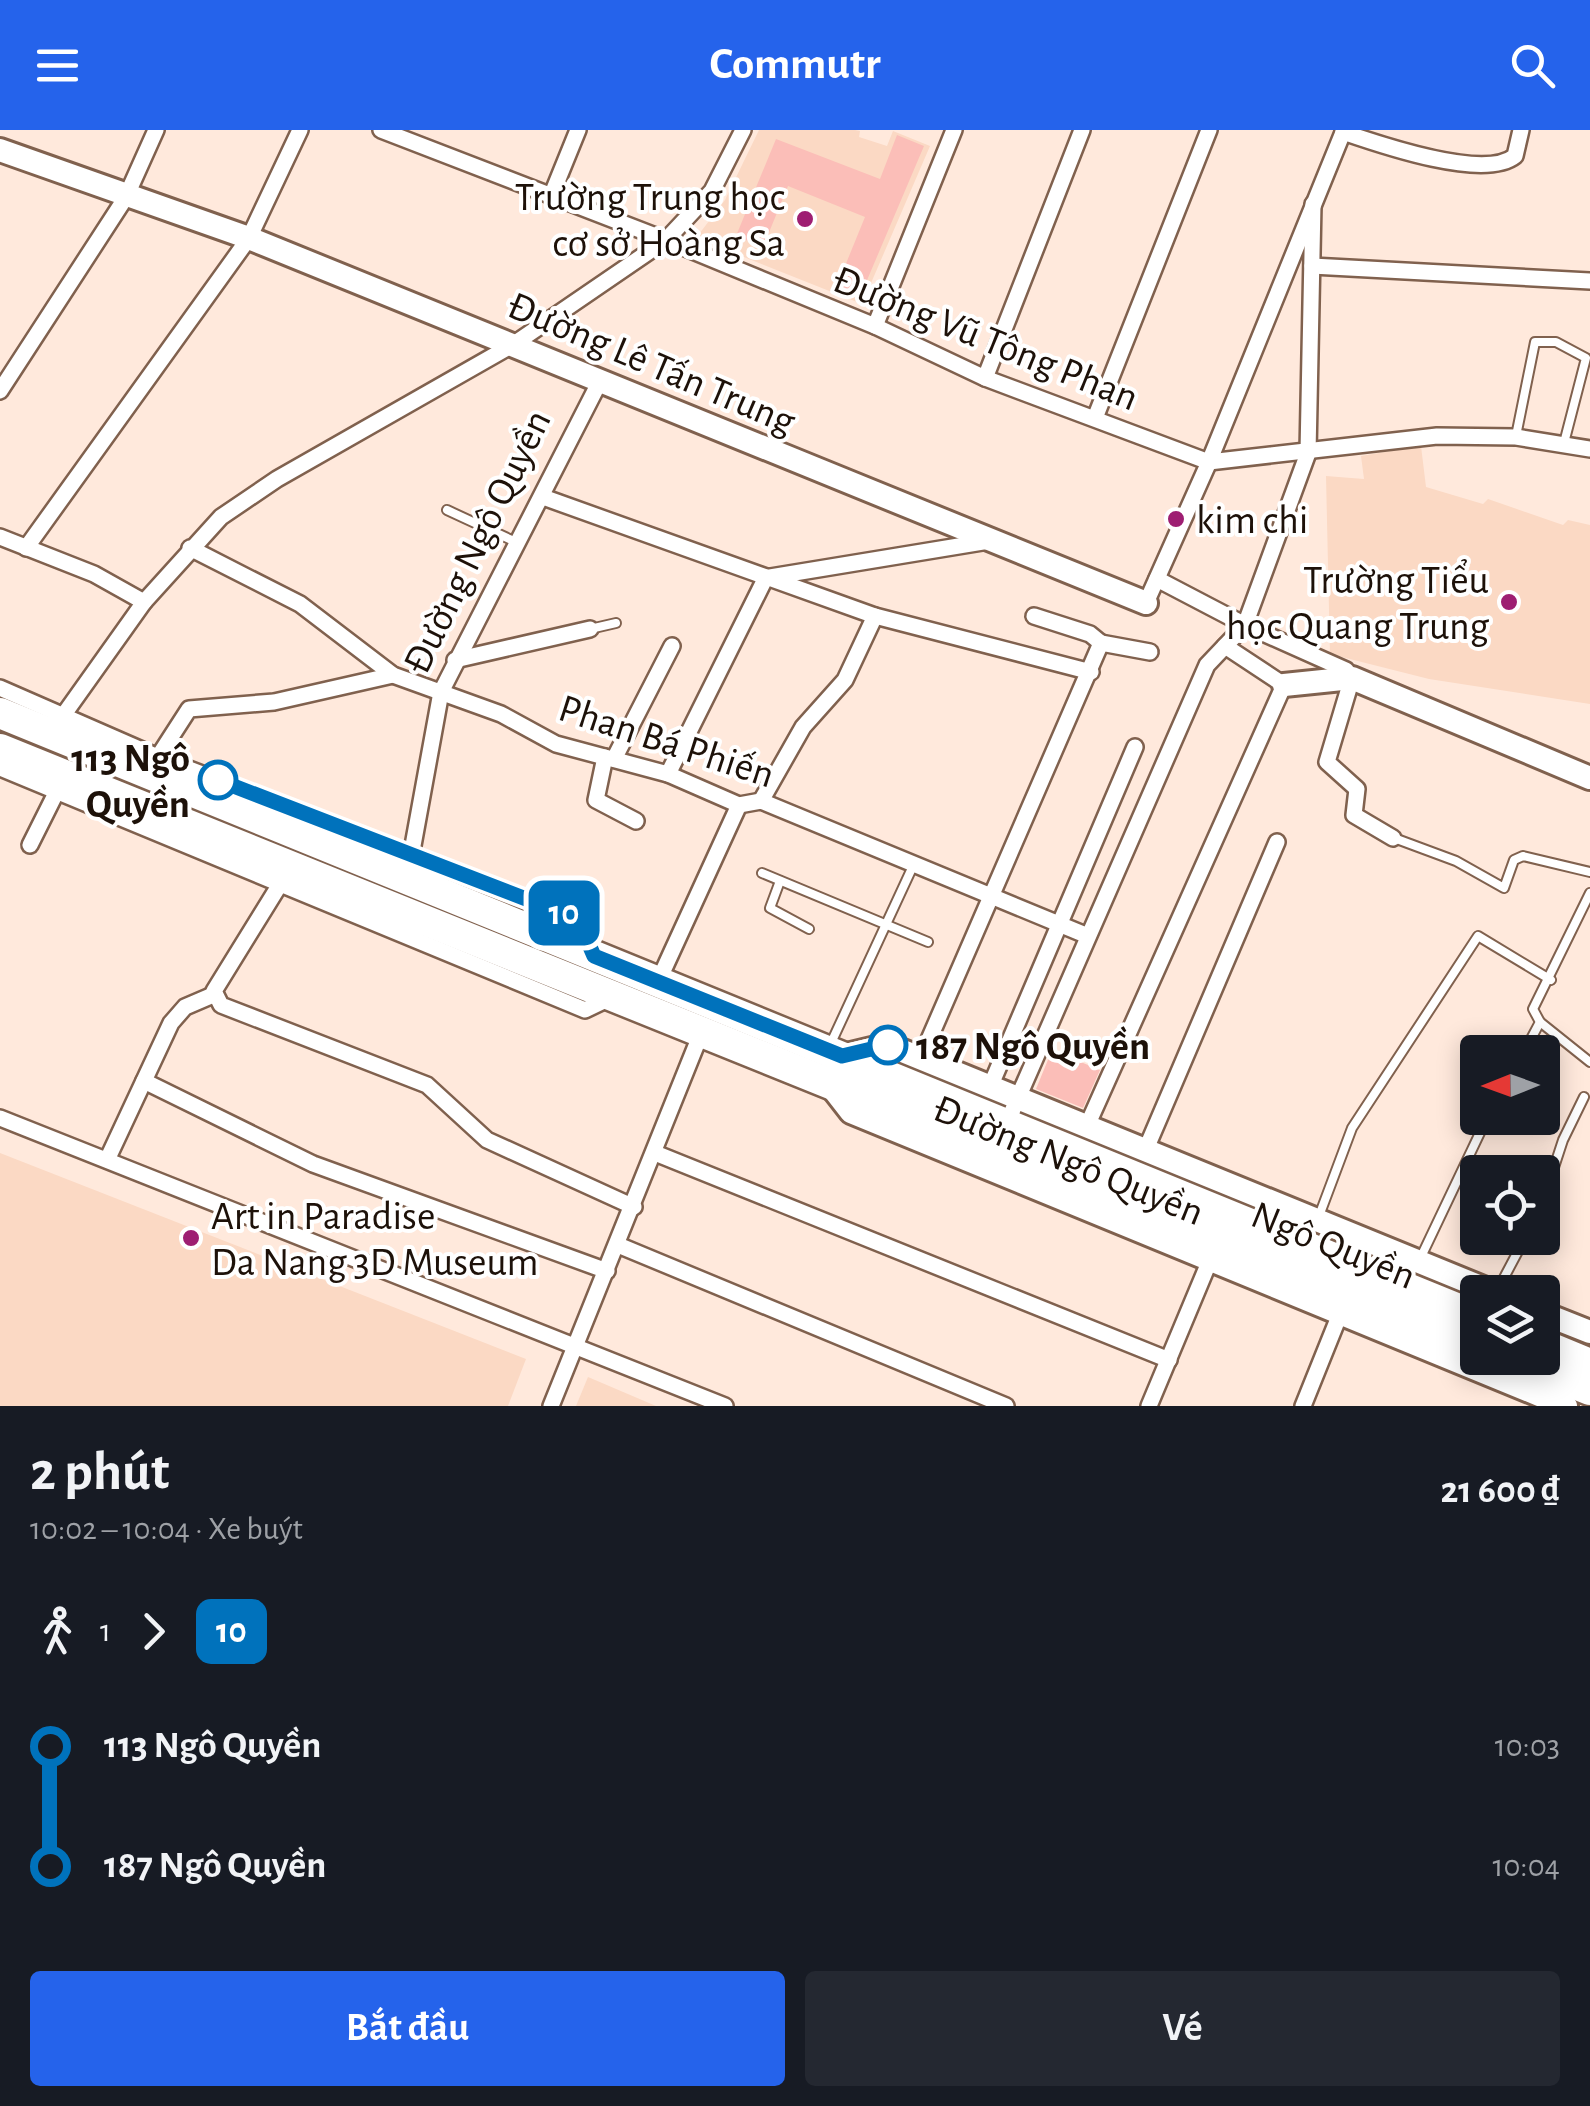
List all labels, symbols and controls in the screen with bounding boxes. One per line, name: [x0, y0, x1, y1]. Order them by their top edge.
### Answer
icon: menu: [30, 38, 85, 93]
icon: search: [1505, 38, 1560, 93]
text: Commutr: [709, 42, 881, 87]
place label: Trường Trung học cơ sở Hoàng Sa: [515, 178, 785, 264]
marker: Trường Trung học cơ sở Hoàng Sa: [794, 208, 816, 230]
street label: Đường Vũ Tông Phan: [827, 259, 1144, 418]
street label: Đường Lê Tấn Trung: [502, 285, 801, 443]
street label: Đường Ngô Quyền: [397, 404, 559, 680]
place label: kim chi: [1196, 501, 1308, 541]
marker: kim chi: [1165, 508, 1187, 530]
place label: Trường Tiểu học Quang Trung: [1226, 559, 1490, 647]
marker: Trường Tiểu học Quang Trung: [1498, 591, 1520, 613]
street label: Phan Bá Phiến: [554, 688, 779, 796]
place label: 113 Ngô Quyền: [71, 739, 190, 825]
marker: 113 Ngô Quyền: [199, 761, 237, 799]
line badge: 10: [519, 880, 609, 946]
text: 10: [549, 896, 579, 931]
marker: 187 Ngô Quyền: [869, 1026, 907, 1064]
place label: 187 Ngô Quyền: [916, 1026, 1150, 1067]
north arrow: [1460, 1035, 1560, 1135]
map controls: [1460, 1035, 1560, 1375]
street label: Đường Ngô Quyền: [927, 1088, 1209, 1233]
button: locate: [1460, 1155, 1560, 1255]
street label: Ngô Quyền: [1246, 1195, 1421, 1297]
place label: Art in Paradise Da Nang 3D Museum: [211, 1197, 539, 1283]
marker: Art in Paradise Da Nang 3D Museum: [180, 1227, 202, 1249]
button: layers: [1460, 1275, 1560, 1375]
text: 2 phút: [30, 1445, 169, 1500]
text: 21 600 ₫: [1440, 1472, 1560, 1510]
text: 10:02 – 10:04 · Xe buýt: [30, 1513, 303, 1545]
icon: walk: [30, 1604, 85, 1659]
icon: forward: [126, 1604, 181, 1659]
text: 10: [216, 1614, 247, 1649]
text: 1: [100, 1615, 111, 1647]
text: 113 Ngô Quyền: [104, 1727, 321, 1765]
text: 10:03: [1495, 1730, 1560, 1762]
text: 187 Ngô Quyền: [104, 1847, 326, 1885]
text: 10:04: [1492, 1850, 1560, 1882]
button: Bắt đầu: [30, 1971, 785, 2086]
button: Vé: [805, 1971, 1560, 2086]

